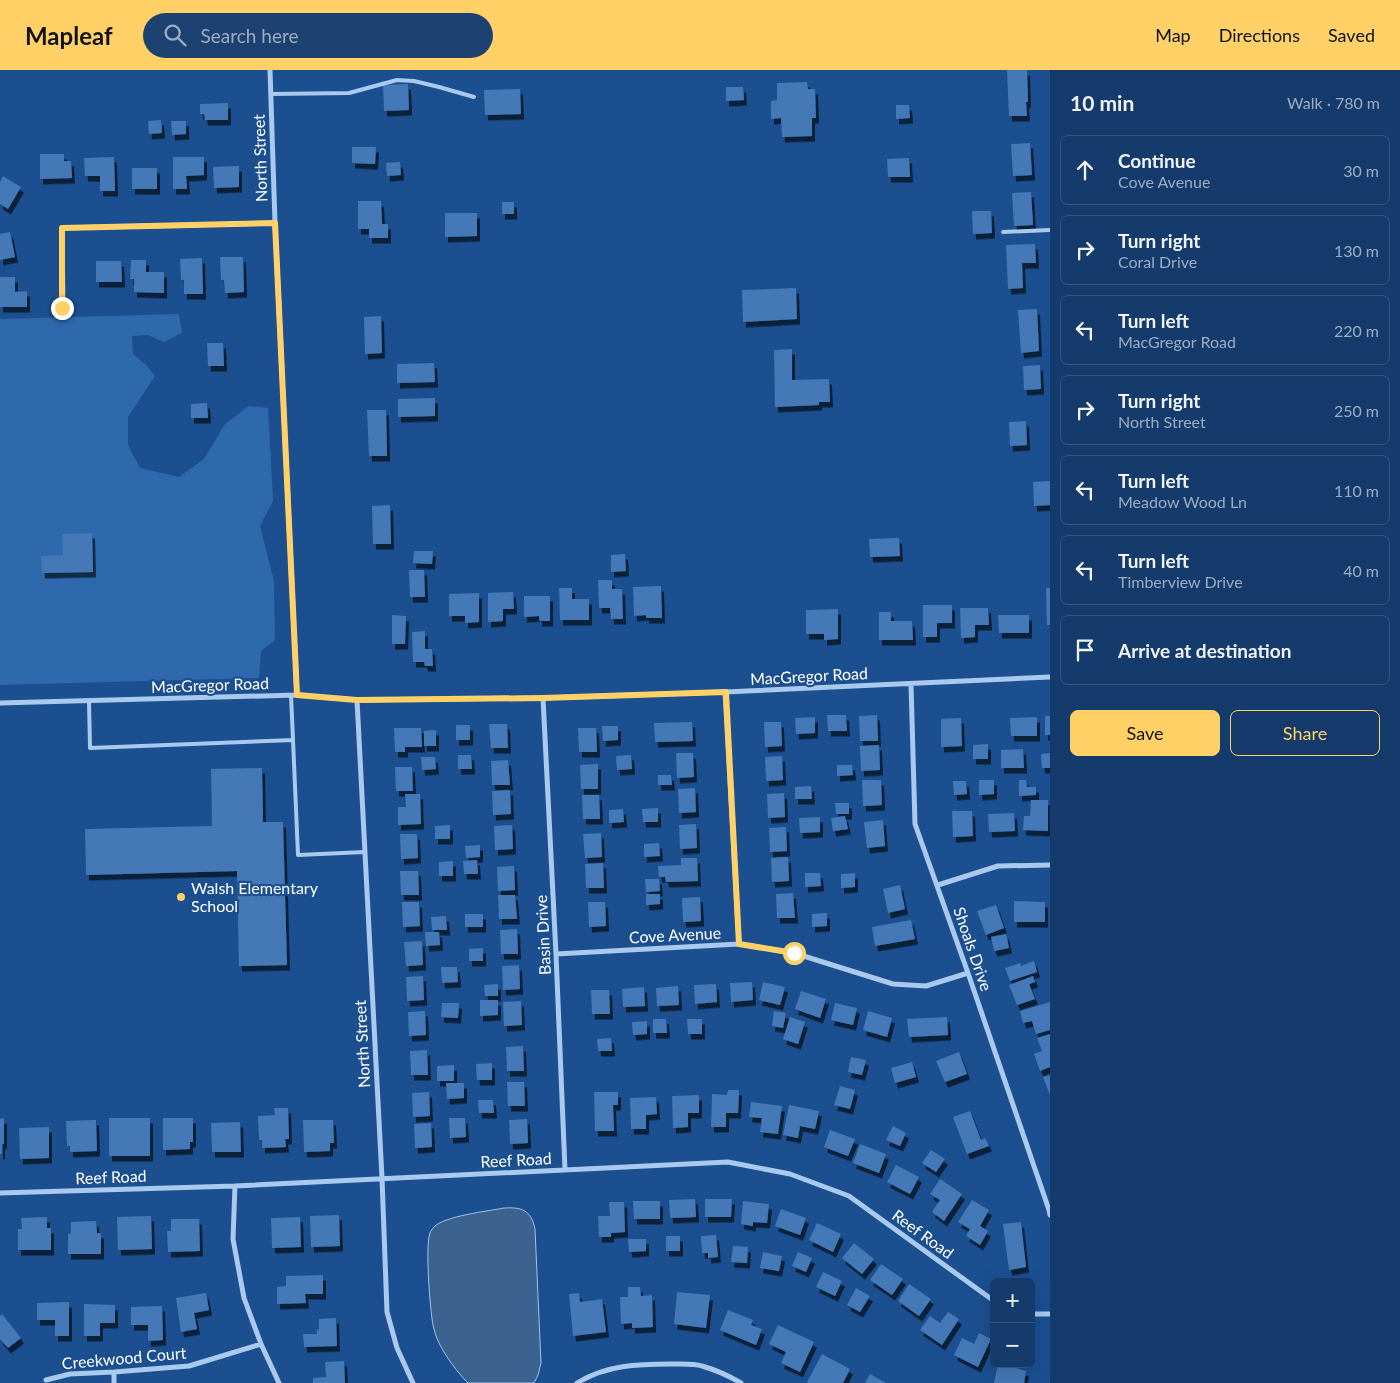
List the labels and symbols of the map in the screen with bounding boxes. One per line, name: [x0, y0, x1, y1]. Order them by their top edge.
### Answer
street label: North Street: [248, 114, 271, 202]
route end: [51, 297, 74, 320]
street label: MacGregor Road: [750, 663, 868, 688]
street label: MacGregor Road: [151, 673, 269, 696]
place label: Walsh Elementary School: [191, 878, 319, 915]
marker: Walsh Elementary School: [175, 891, 187, 903]
street label: Basin Drive: [531, 895, 554, 976]
street label: Shoals Drive: [950, 904, 997, 993]
street label: Cove Avenue: [628, 923, 722, 946]
route start: [783, 942, 806, 965]
street label: North Street: [350, 999, 373, 1088]
street label: Reef Road: [480, 1148, 552, 1171]
street label: Reef Road: [75, 1166, 147, 1187]
street label: Reef Road: [889, 1205, 958, 1262]
street label: Creekwood Court: [61, 1343, 187, 1372]

